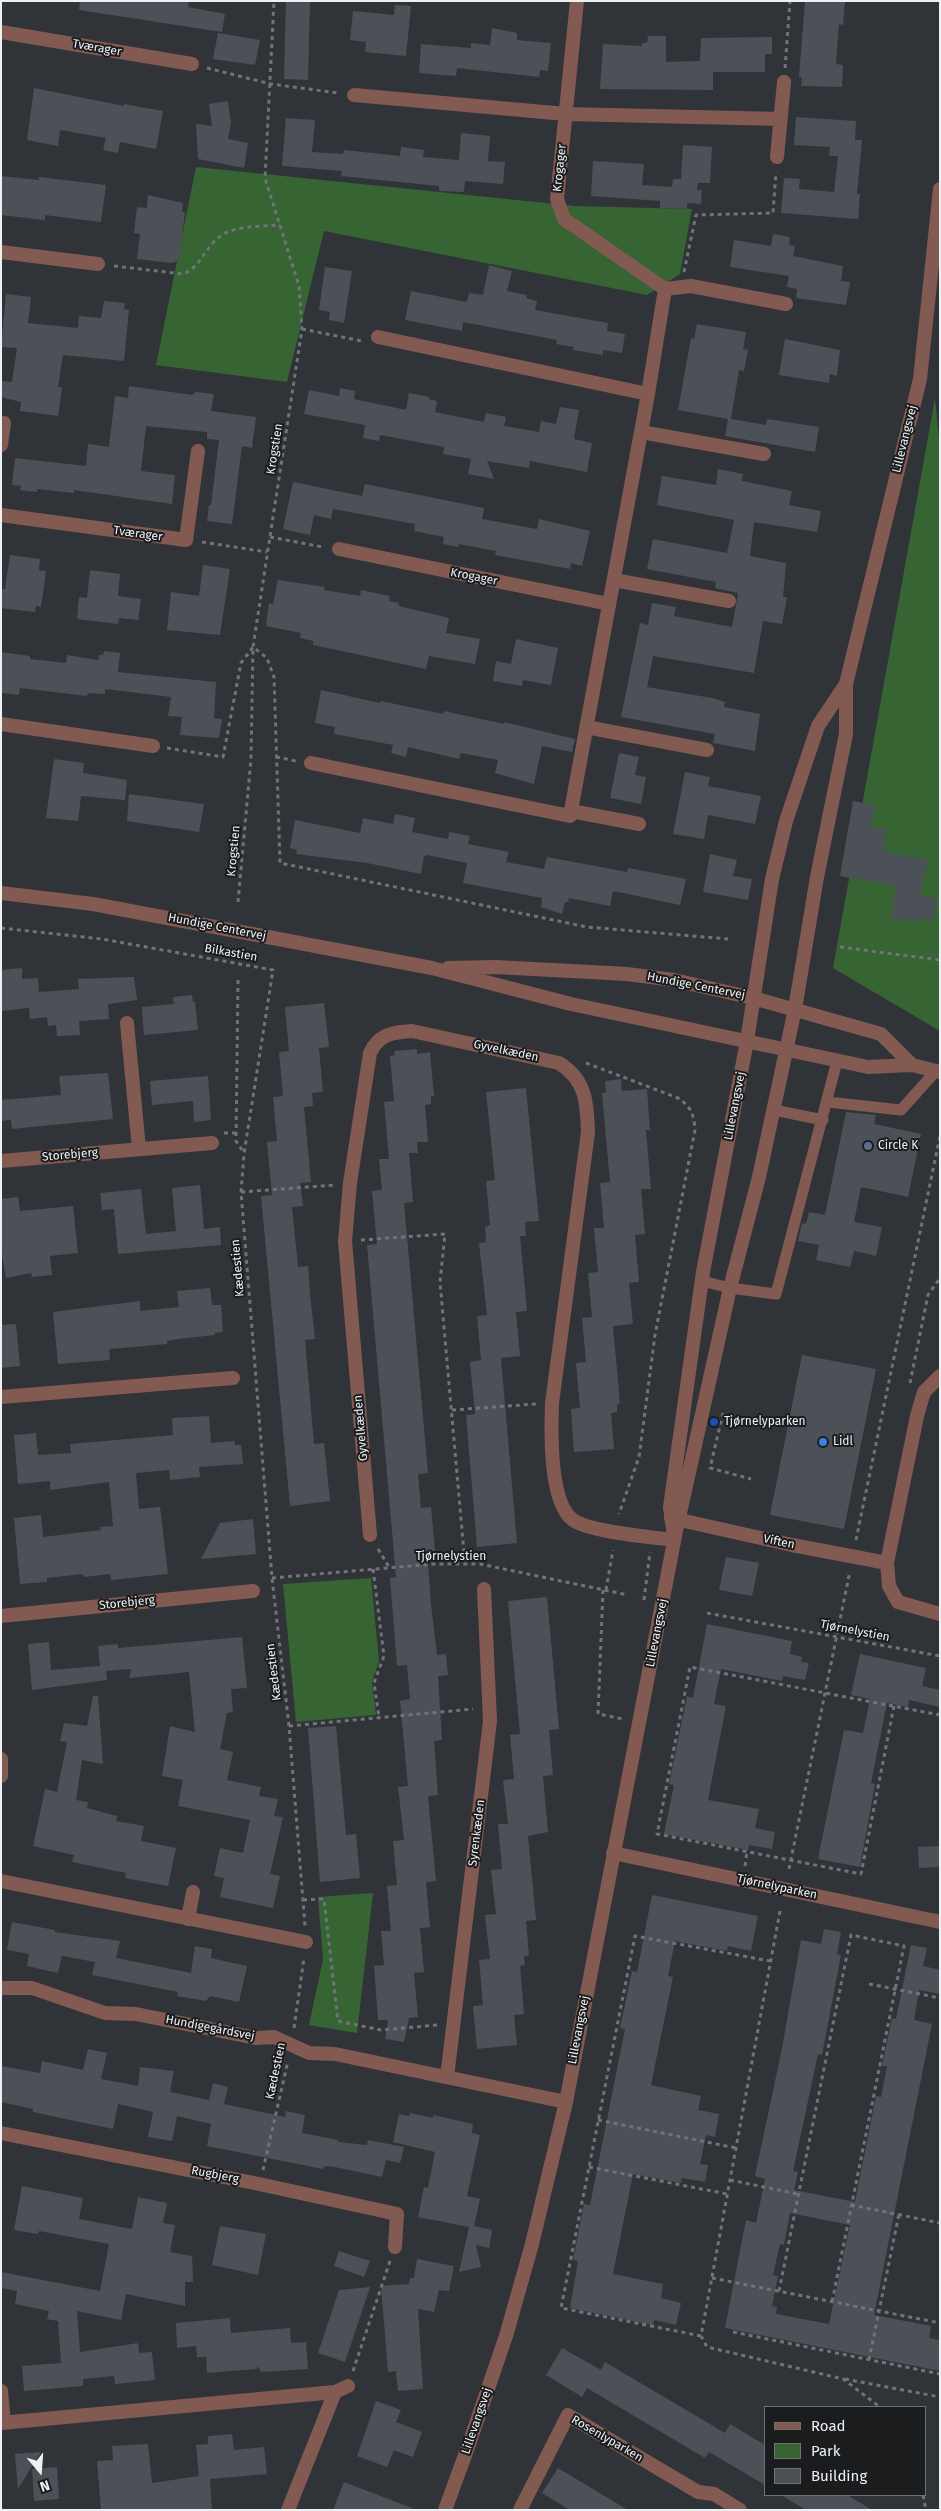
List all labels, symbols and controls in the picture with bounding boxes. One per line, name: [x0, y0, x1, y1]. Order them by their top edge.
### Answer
street label: Tværager: [71, 37, 123, 59]
street label: Krogager: [550, 143, 570, 193]
street label: Lillevangsvej: [890, 404, 920, 474]
street label: Krogstien: [264, 422, 286, 476]
street label: Tværager: [113, 523, 163, 545]
street label: Krogager: [449, 565, 499, 589]
street label: Krogstien: [225, 825, 243, 877]
street label: Hundige Centervej: [167, 910, 267, 944]
street label: Bilkastien: [203, 941, 259, 965]
street label: Hundige Centervej: [646, 969, 746, 1003]
street label: Gyvelkæden: [472, 1037, 540, 1065]
street label: Lillevangsvej: [721, 1071, 749, 1141]
place label: Circle K: [878, 1139, 918, 1153]
marker: Circle K: [862, 1140, 874, 1152]
street label: Storebjerg: [41, 1145, 99, 1165]
street label: Kædestien: [228, 1239, 248, 1297]
street label: Gyvelkæden: [351, 1394, 371, 1462]
place label: Tjørnelyparken: [724, 1415, 805, 1429]
marker: Tjørnelyparken: [708, 1416, 720, 1428]
place label: Lidl: [833, 1435, 853, 1449]
marker: Lidl: [817, 1436, 829, 1448]
street label: Viften: [762, 1532, 796, 1552]
street label: Tjørnelystien: [416, 1550, 486, 1564]
street label: Storebjerg: [98, 1593, 156, 1613]
street label: Lillevangsvej: [643, 1598, 671, 1668]
street label: Tjørnelystien: [819, 1617, 891, 1645]
street label: Kædestien: [263, 1642, 285, 1702]
street label: Syrenkæden: [466, 1799, 488, 1867]
street label: Tjørnelyparken: [736, 1871, 818, 1903]
street label: Lillevangsvej: [565, 1995, 593, 2065]
street label: Hundigegårdsvej: [164, 2012, 256, 2044]
street label: Kædestien: [263, 2041, 289, 2101]
street label: Rugbjerg: [190, 2163, 240, 2187]
street label: Lillevangsvej: [459, 2386, 495, 2456]
legend: [764, 2406, 926, 2496]
street label: Rosenlyparken: [569, 2413, 645, 2465]
text: Road: [811, 2417, 846, 2435]
text: Park: [811, 2442, 841, 2460]
north arrow: [15, 2446, 65, 2496]
text: Building: [811, 2467, 867, 2485]
text: N: [38, 2476, 52, 2495]

